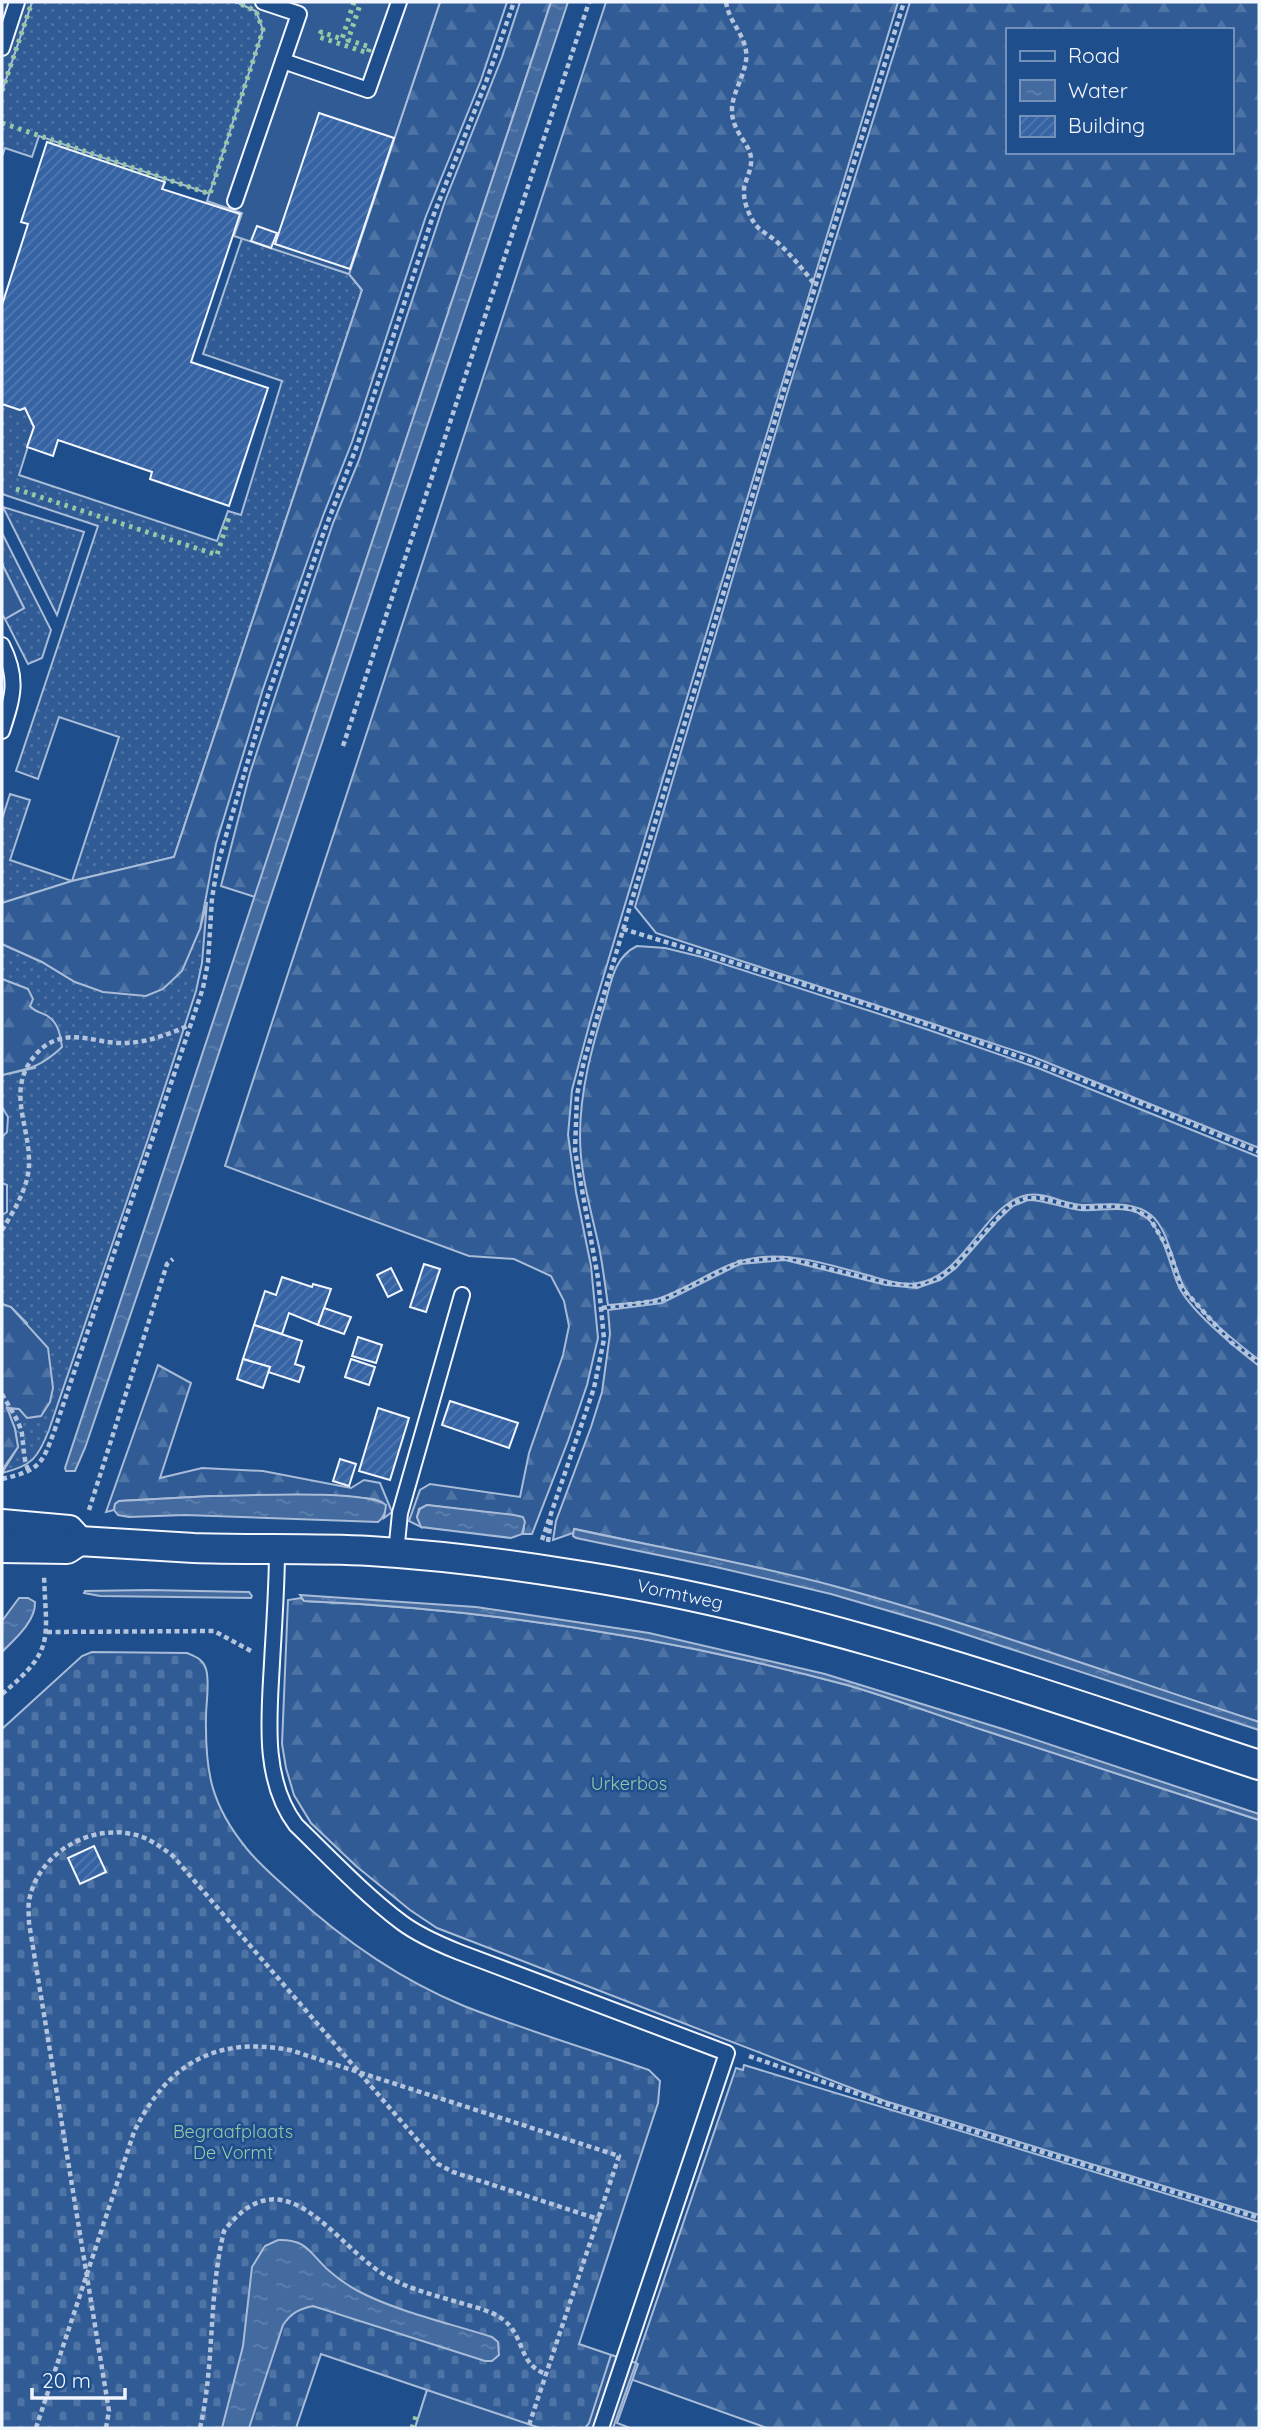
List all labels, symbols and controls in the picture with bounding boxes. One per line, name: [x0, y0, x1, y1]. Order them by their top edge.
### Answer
legend: [1006, 28, 1233, 154]
text: Road: [1068, 42, 1120, 68]
text: Water: [1068, 77, 1128, 103]
text: Building: [1068, 112, 1145, 138]
street label: Vormtweg: [635, 1574, 725, 1614]
park label: Urkerbos: [591, 1772, 667, 1795]
park label: Begraafplaats De Vormt: [173, 2120, 293, 2164]
scale bar: [32, 2356, 124, 2400]
text: 20 m: [42, 2367, 91, 2393]

